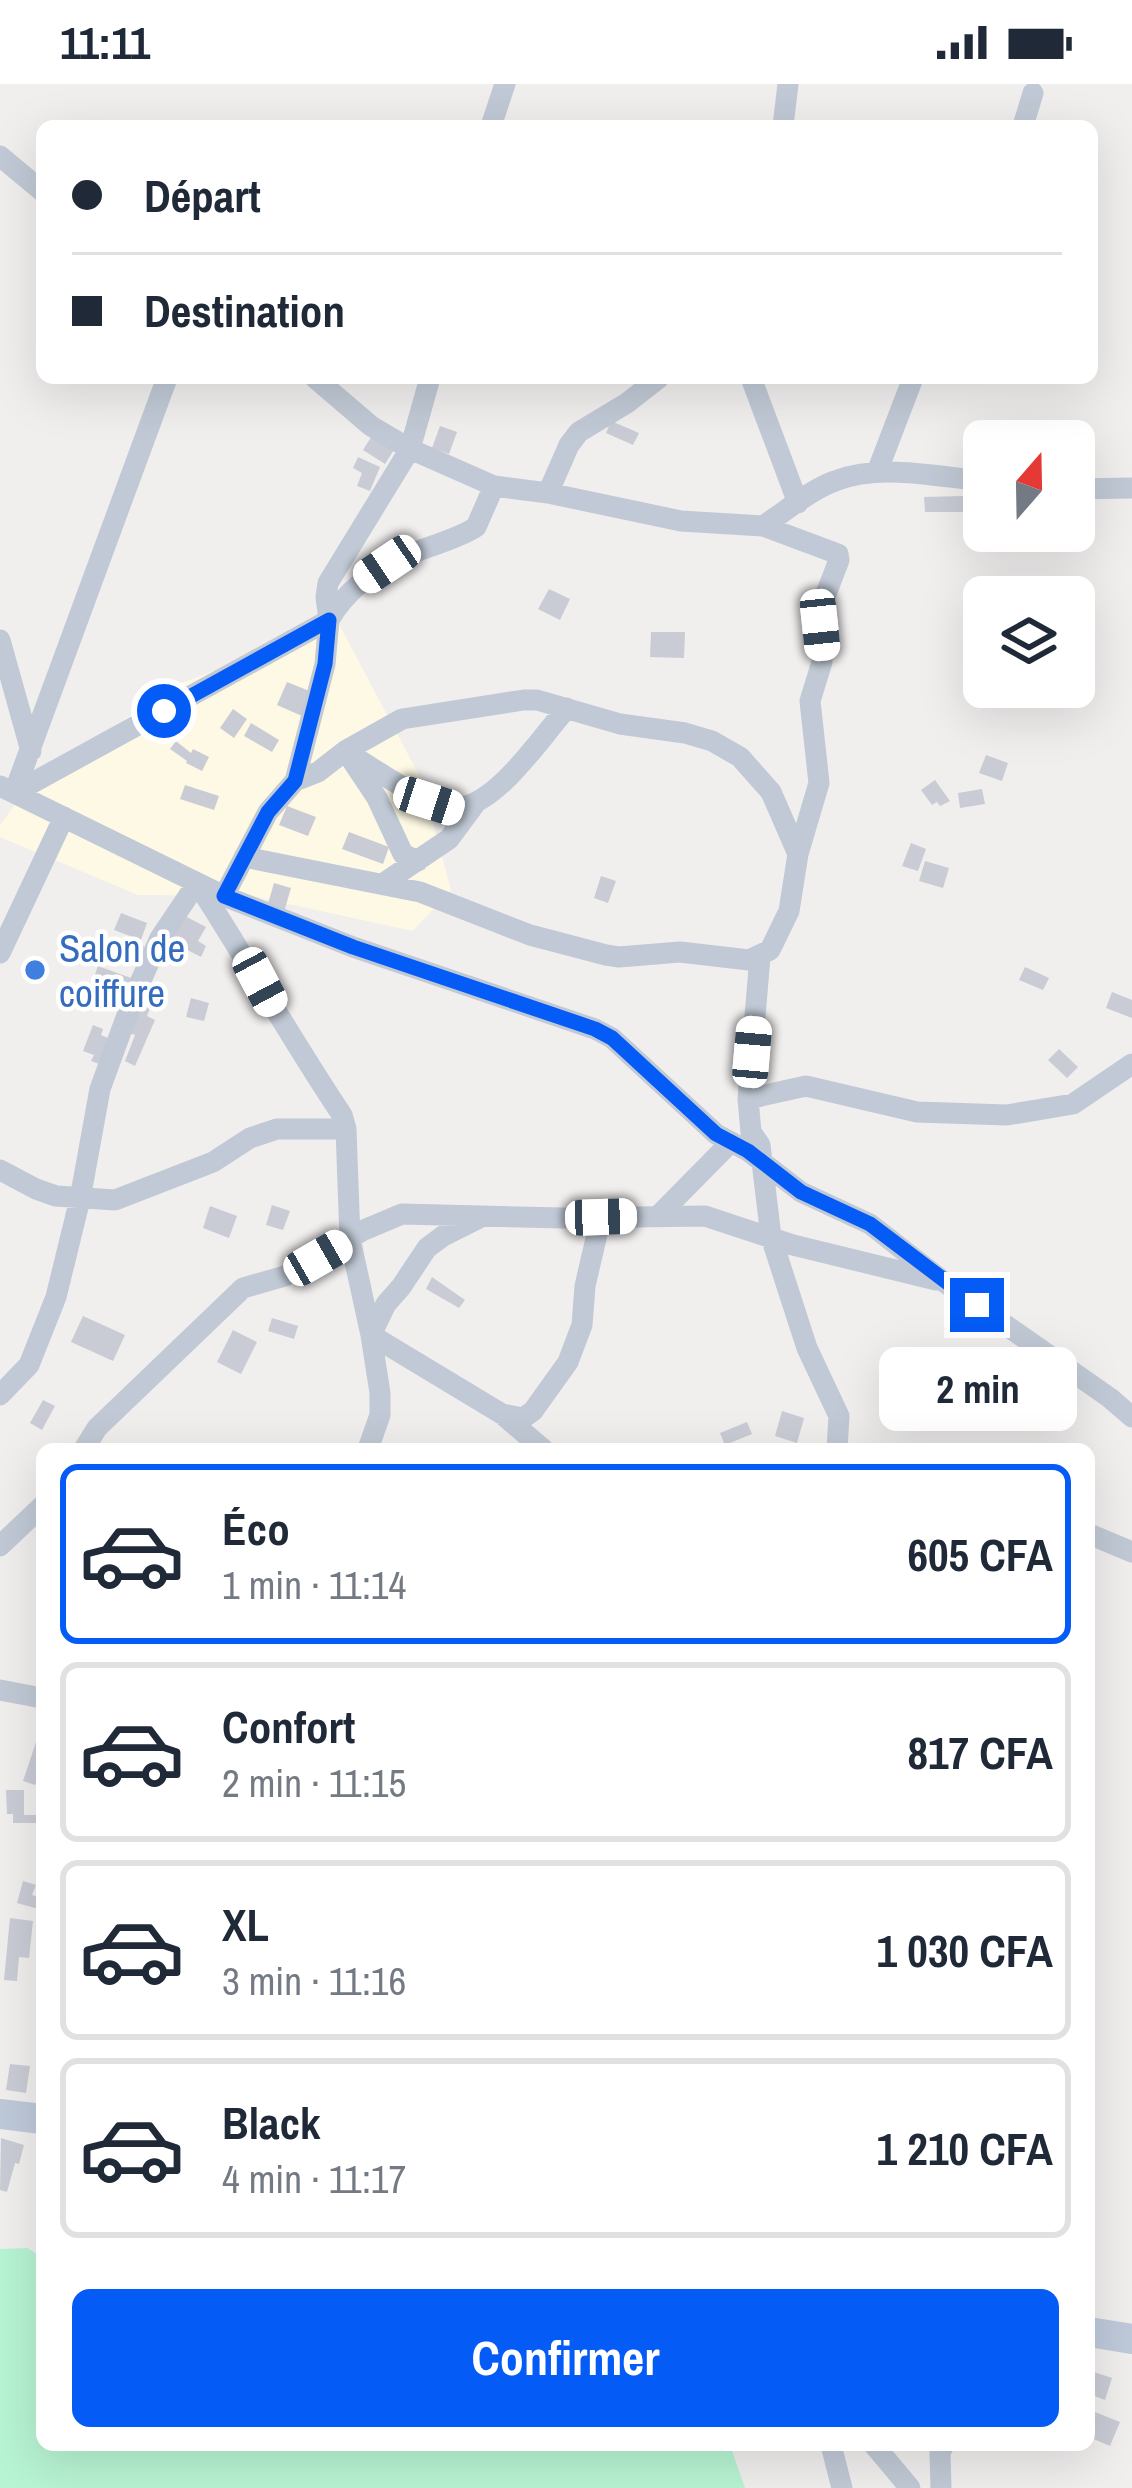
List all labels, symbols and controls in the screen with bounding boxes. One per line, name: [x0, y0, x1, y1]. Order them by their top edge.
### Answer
text: 11:11: [60, 12, 150, 73]
text: Départ: [144, 165, 261, 226]
text: Destination: [144, 280, 345, 341]
north arrow: [963, 420, 1095, 552]
map controls: [963, 420, 1095, 708]
car: [347, 529, 427, 599]
button: layers: [963, 576, 1095, 708]
car: [798, 587, 842, 663]
route start: [137, 684, 191, 738]
car: [389, 773, 469, 829]
place label: Salon de coiffure: [59, 922, 185, 1019]
car: [227, 942, 293, 1022]
marker: Salon de coiffure: [22, 957, 48, 983]
car: [731, 1015, 773, 1089]
car: [564, 1198, 638, 1236]
car: [278, 1224, 358, 1292]
route end: [950, 1278, 1004, 1332]
callout: 2 min: [878, 1347, 1076, 1431]
text: 2 min: [936, 1363, 1020, 1415]
text: Éco: [222, 1498, 290, 1559]
icon: car: [78, 1500, 186, 1608]
text: 605 CFA: [907, 1524, 1053, 1585]
text: 1 min · 11:14: [222, 1559, 406, 1611]
text: Confort: [222, 1696, 355, 1757]
icon: car: [78, 1698, 186, 1806]
text: 817 CFA: [907, 1722, 1053, 1783]
text: 2 min · 11:15: [222, 1757, 406, 1809]
text: XL: [222, 1894, 269, 1955]
icon: car: [78, 1896, 186, 2004]
text: 1 030 CFA: [877, 1920, 1053, 1981]
text: 3 min · 11:16: [222, 1955, 406, 2007]
text: Black: [222, 2092, 320, 2153]
icon: car: [78, 2094, 186, 2202]
text: 1 210 CFA: [877, 2118, 1053, 2179]
text: 4 min · 11:17: [222, 2153, 406, 2205]
button: Confirmer: [72, 2289, 1059, 2427]

